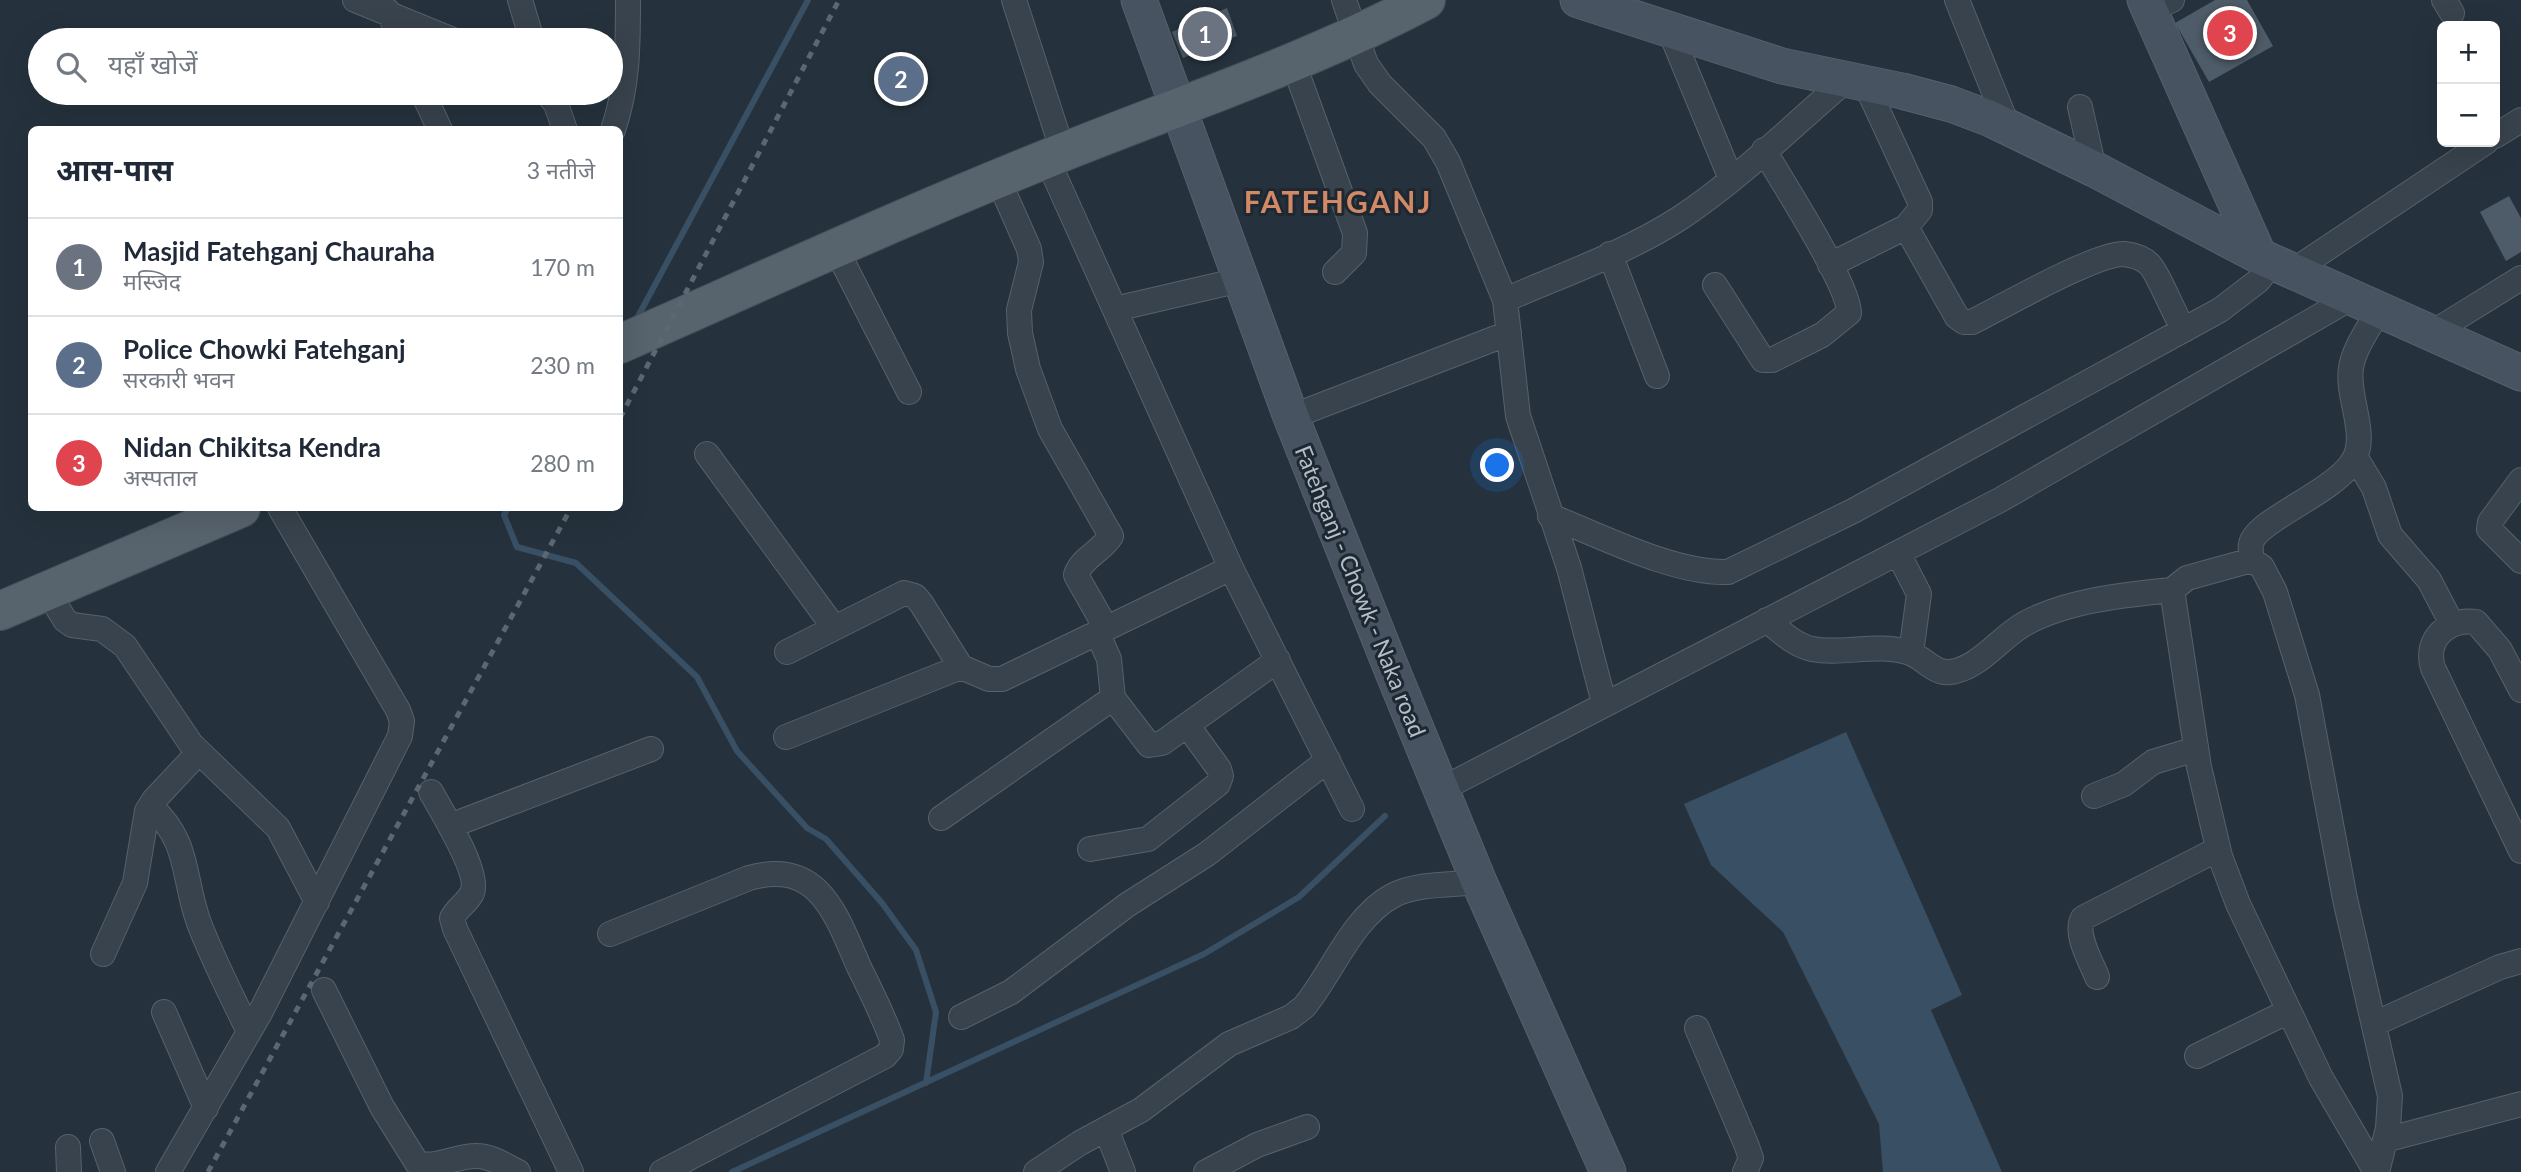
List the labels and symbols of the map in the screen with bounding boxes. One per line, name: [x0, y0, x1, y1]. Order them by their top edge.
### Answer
pin: 3: [2207, 7, 2253, 59]
pin: 1: [1182, 8, 1228, 60]
pin: 2: [878, 53, 924, 105]
district label: FATEHGANJ: [1244, 183, 1432, 219]
street label: Fatehganj - Chowk - Naka road: [1290, 441, 1432, 741]
your location: [1480, 448, 1514, 482]

